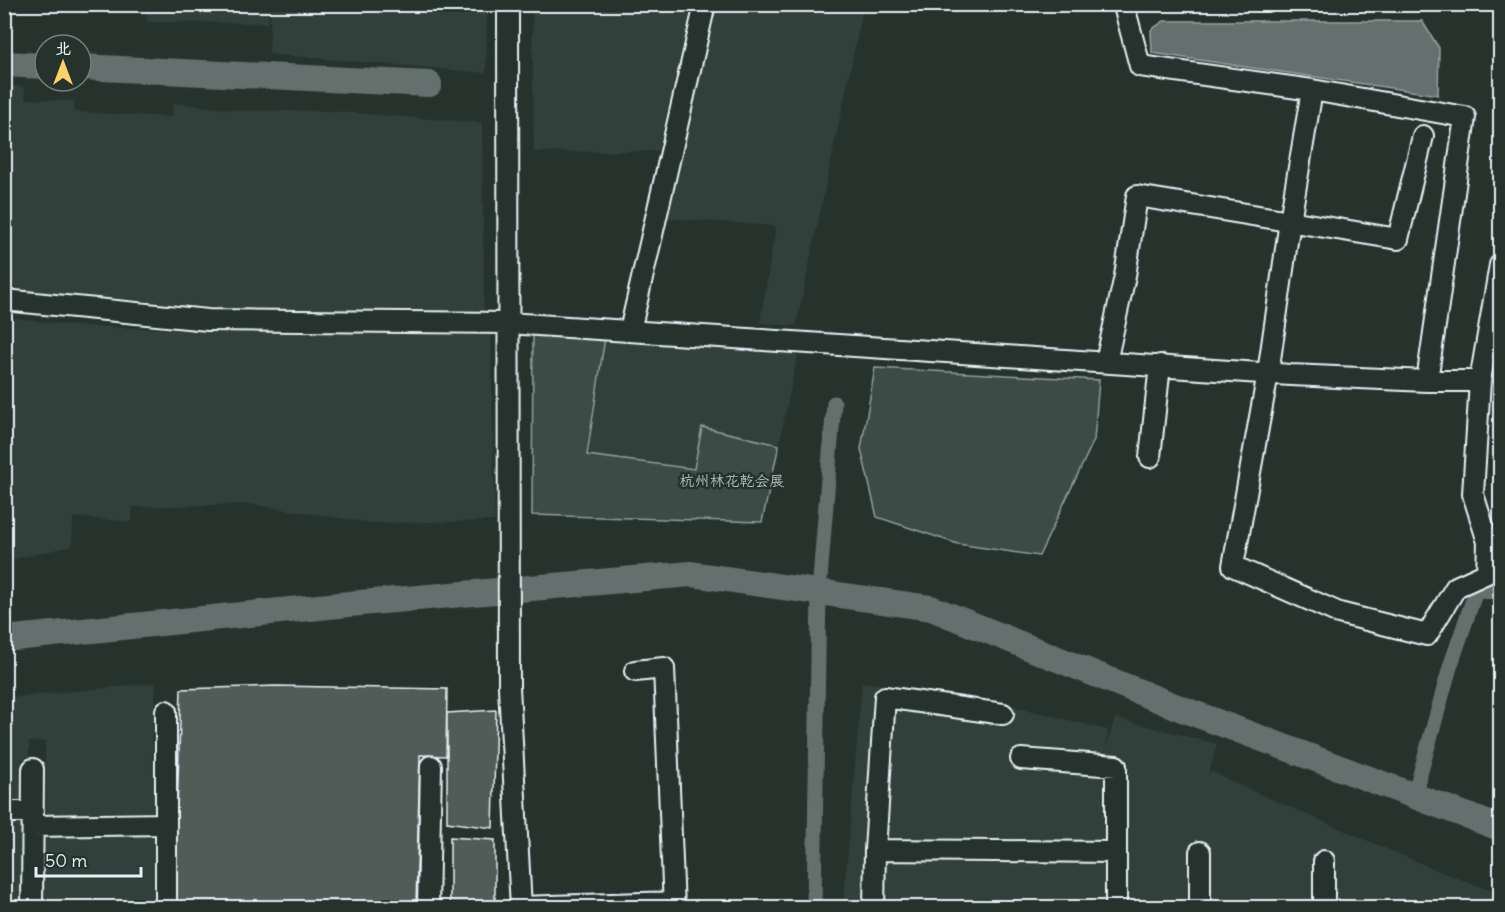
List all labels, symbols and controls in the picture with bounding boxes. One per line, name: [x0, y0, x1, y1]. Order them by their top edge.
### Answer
north arrow: [33, 33, 93, 93]
text: 北: [55, 38, 71, 58]
park label: 杭州林花乾会展: [679, 471, 785, 490]
scale bar: [36, 840, 141, 878]
text: 50 m: [45, 849, 87, 872]

